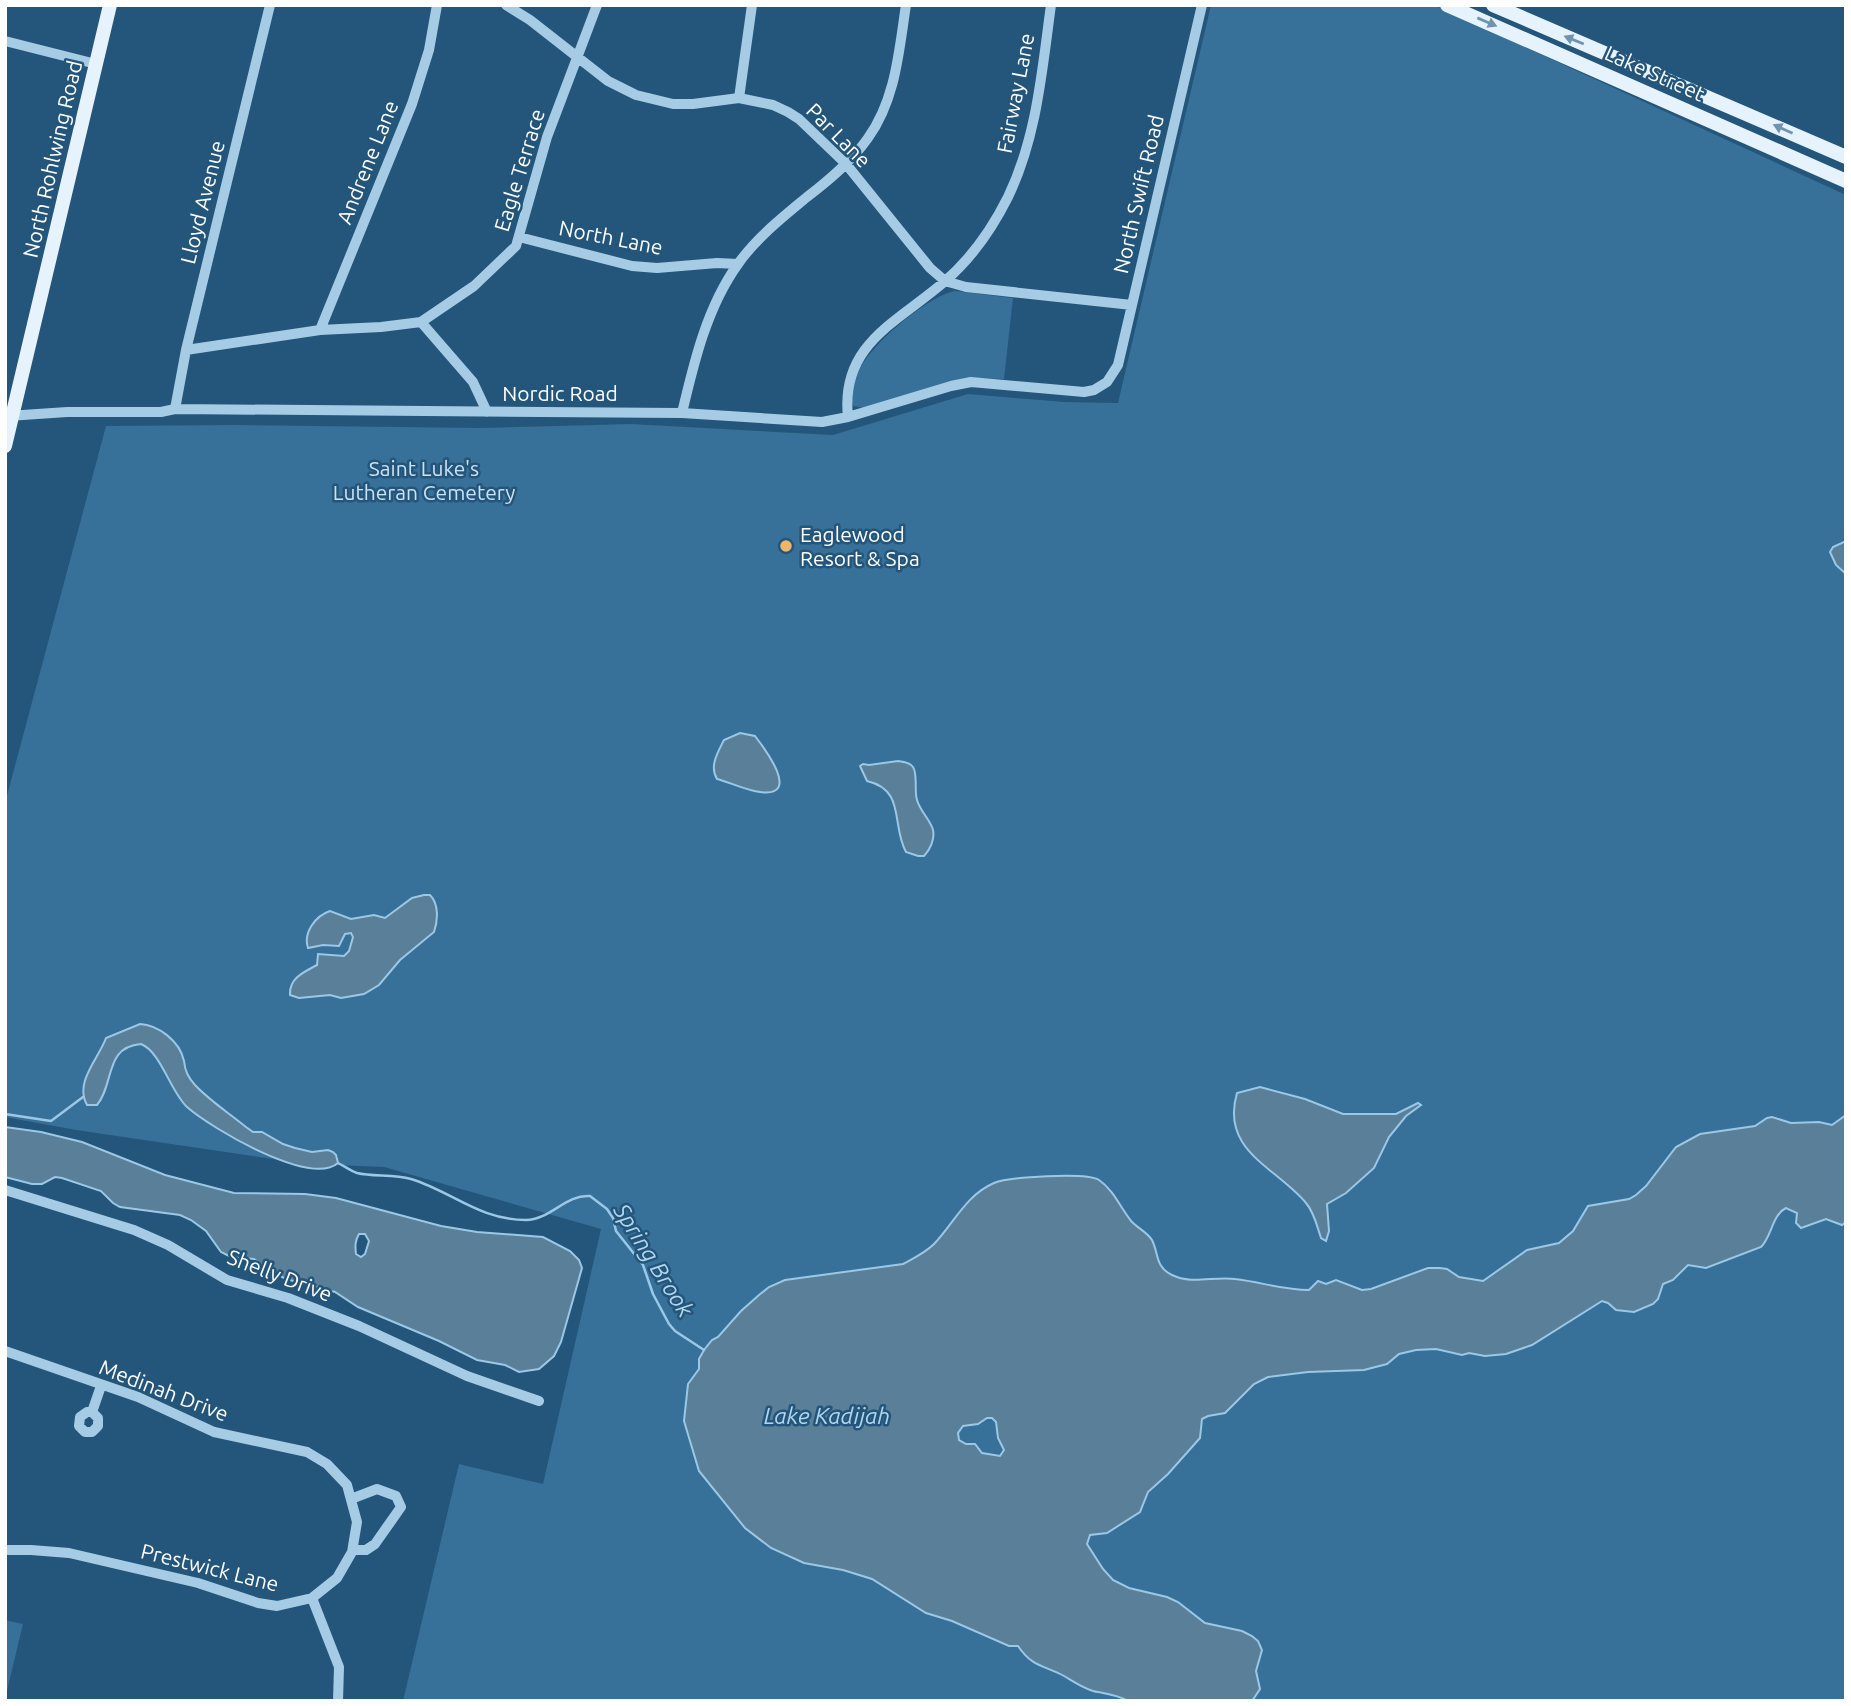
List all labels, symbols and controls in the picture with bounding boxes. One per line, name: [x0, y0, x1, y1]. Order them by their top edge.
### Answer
one-way arrow: [1477, 16, 1497, 28]
street label: Fairway Lane: [992, 31, 1038, 155]
one-way arrow: [1564, 34, 1584, 46]
street label: Lake Street: [1601, 40, 1709, 106]
street label: North Rohlwing Road: [18, 58, 86, 260]
street label: Andrene Lane: [331, 97, 403, 227]
street label: Par Lane: [802, 98, 876, 172]
street label: Eagle Terrace: [489, 106, 549, 234]
street label: North Swift Road: [1108, 112, 1168, 276]
one-way arrow: [1773, 123, 1793, 135]
street label: Lloyd Avenue: [175, 138, 229, 266]
street label: North Lane: [557, 215, 665, 259]
street label: Nordic Road: [502, 381, 618, 405]
park label: Saint Luke's Lutheran Cemetery: [333, 456, 515, 504]
place label: Eaglewood Resort & Spa: [800, 522, 920, 570]
marker: Eaglewood Resort & Spa: [778, 538, 794, 554]
water label: Spring Brook: [609, 1198, 699, 1321]
street label: Shelly Drive: [224, 1244, 336, 1306]
street label: Medinah Drive: [96, 1354, 232, 1426]
water label: Lake Kadijah: [764, 1403, 890, 1428]
street label: Prestwick Lane: [139, 1538, 281, 1596]

